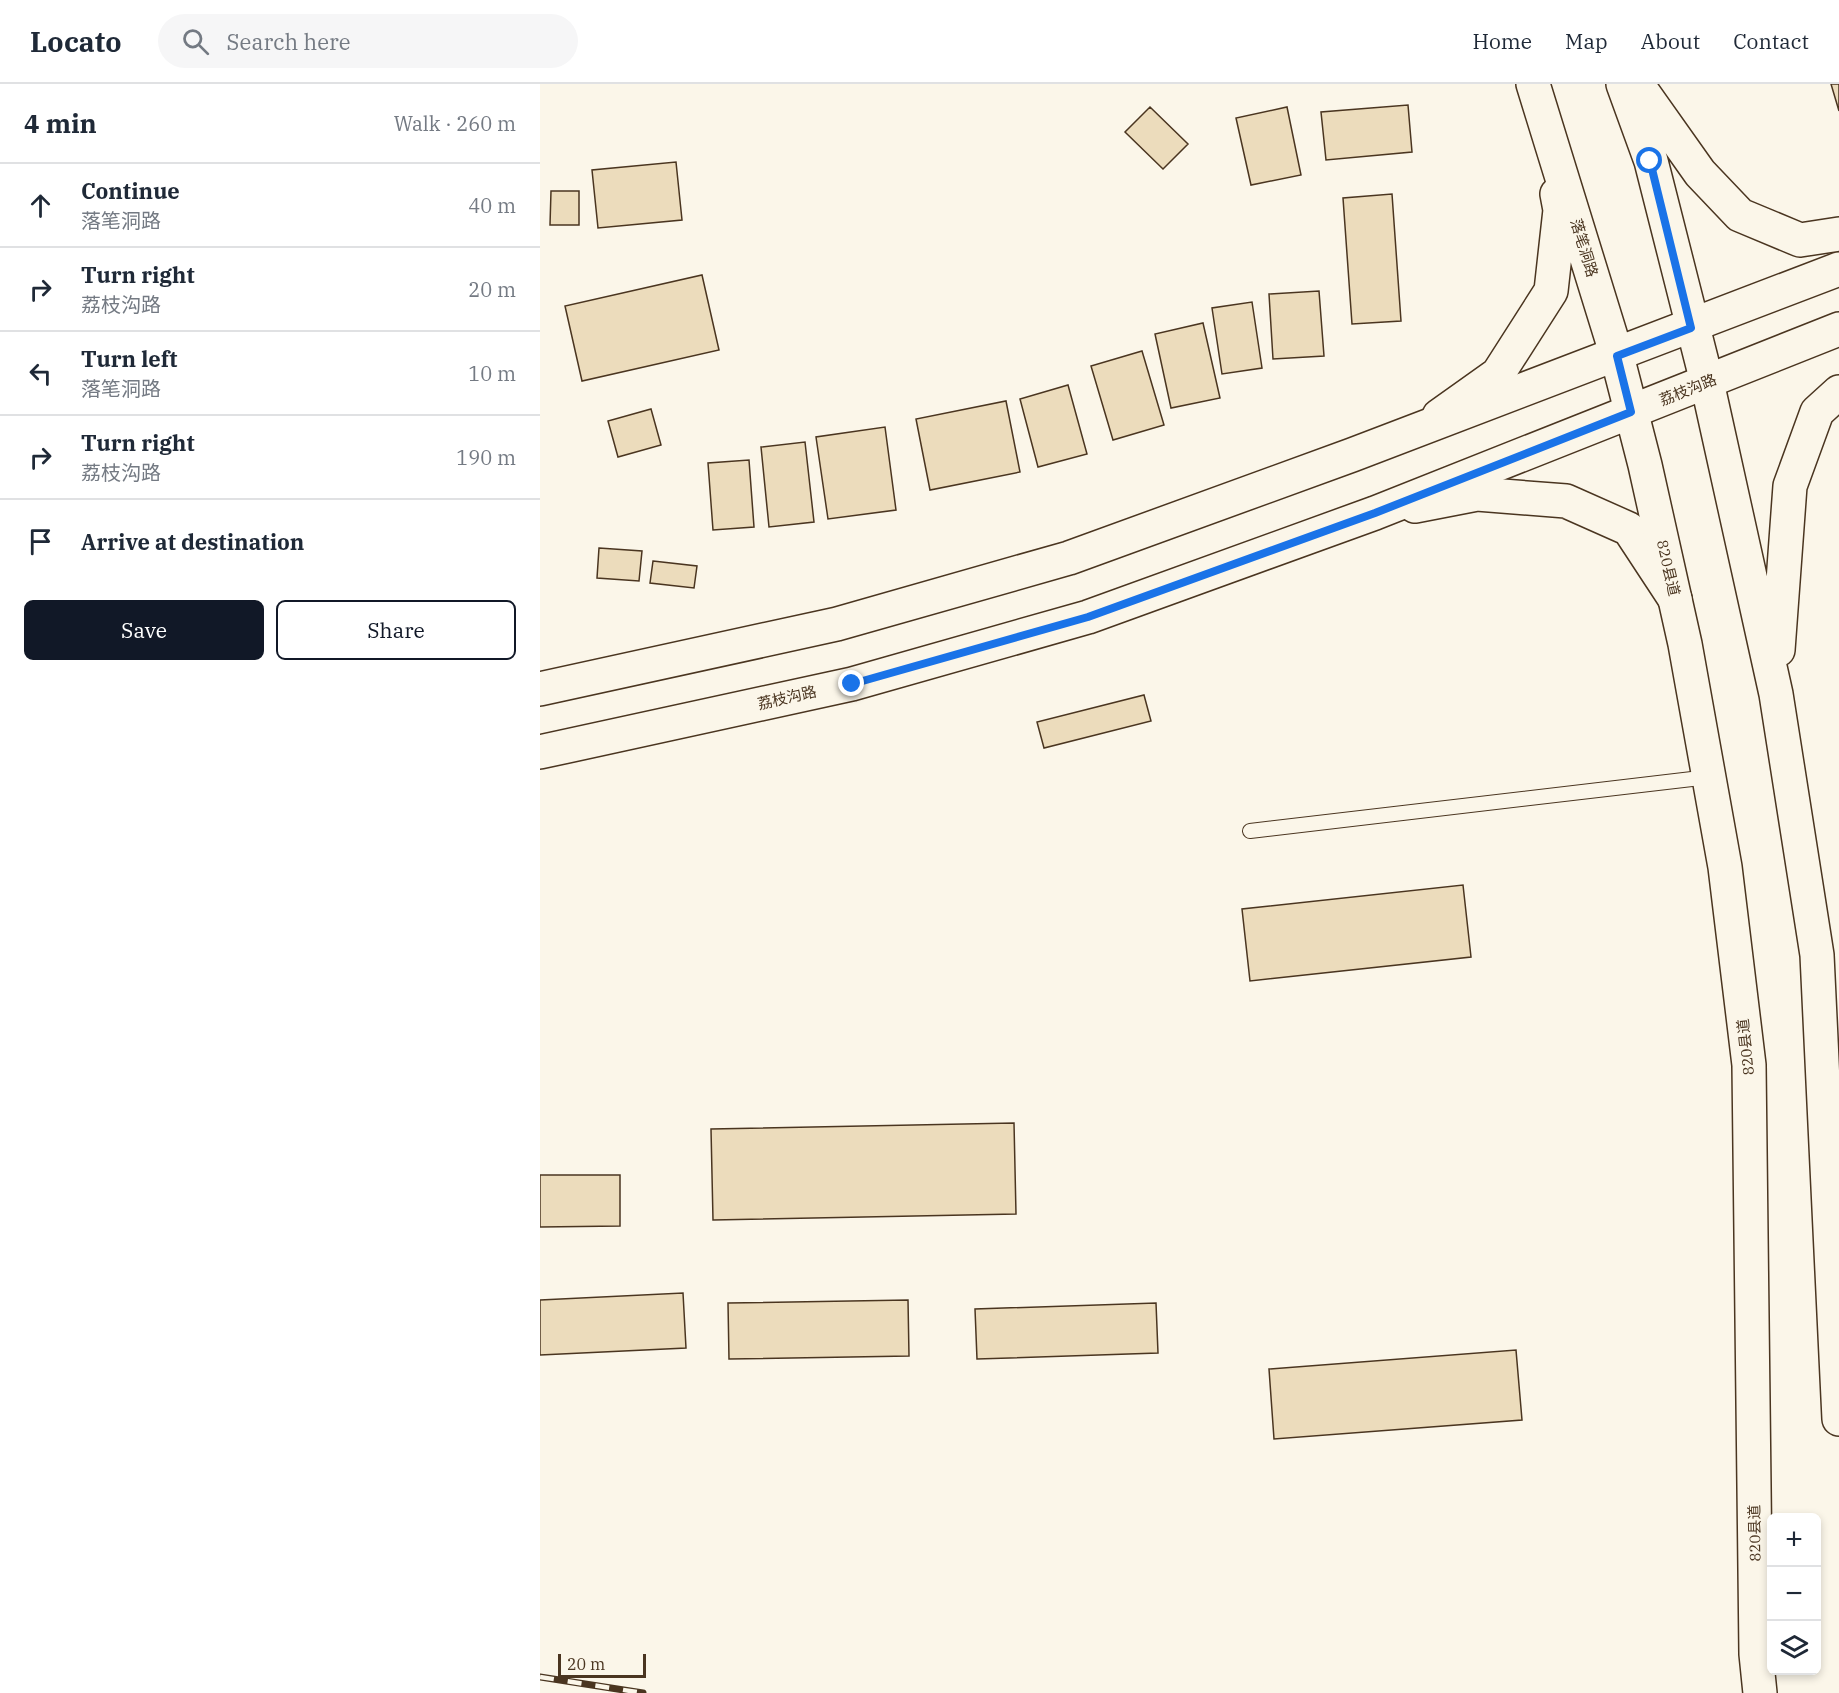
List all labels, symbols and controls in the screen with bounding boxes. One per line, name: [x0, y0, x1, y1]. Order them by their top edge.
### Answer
search box: [158, 14, 578, 68]
text: Locato: [30, 23, 122, 60]
icon: search: [179, 25, 212, 58]
text: Search here: [227, 27, 351, 56]
text: Home: [1472, 27, 1532, 55]
text: Map: [1565, 27, 1608, 55]
text: About: [1641, 27, 1700, 55]
text: Contact: [1733, 27, 1809, 55]
text: 4 min: [24, 106, 97, 140]
text: Walk · 260 m: [394, 110, 516, 137]
route start: [1636, 147, 1662, 173]
text: Continue: [81, 176, 180, 205]
icon: ahead: [24, 189, 57, 222]
text: 40 m: [468, 192, 516, 219]
text: 落笔洞路: [81, 207, 161, 234]
street label: 落笔洞路: [1567, 216, 1602, 279]
text: Turn right: [81, 260, 195, 289]
icon: right: [24, 273, 57, 306]
text: 20 m: [468, 276, 516, 303]
text: 荔枝沟路: [81, 291, 161, 318]
text: Turn left: [81, 344, 177, 373]
icon: left: [24, 357, 57, 390]
text: 10 m: [468, 360, 516, 387]
street label: 荔枝沟路: [1656, 369, 1719, 410]
text: 落笔洞路: [81, 375, 161, 402]
text: Turn right: [81, 428, 195, 457]
icon: right: [24, 441, 57, 474]
text: 190 m: [456, 444, 516, 471]
text: 荔枝沟路: [81, 459, 161, 486]
icon: arrive: [24, 525, 57, 558]
text: Arrive at destination: [81, 527, 304, 556]
street label: 820县道: [1653, 538, 1684, 598]
button: Save: [24, 600, 264, 660]
button: Share: [276, 600, 516, 660]
route end: [838, 670, 864, 696]
street label: 荔枝沟路: [756, 682, 818, 714]
street label: 820县道: [1733, 1018, 1758, 1076]
street label: 820县道: [1745, 1504, 1764, 1562]
map controls: [1767, 1513, 1821, 1675]
button: +: [1767, 1513, 1821, 1567]
button: −: [1767, 1567, 1821, 1621]
button: layers: [1767, 1621, 1821, 1675]
scale bar: [558, 1651, 646, 1678]
text: 20 m: [567, 1654, 605, 1674]

